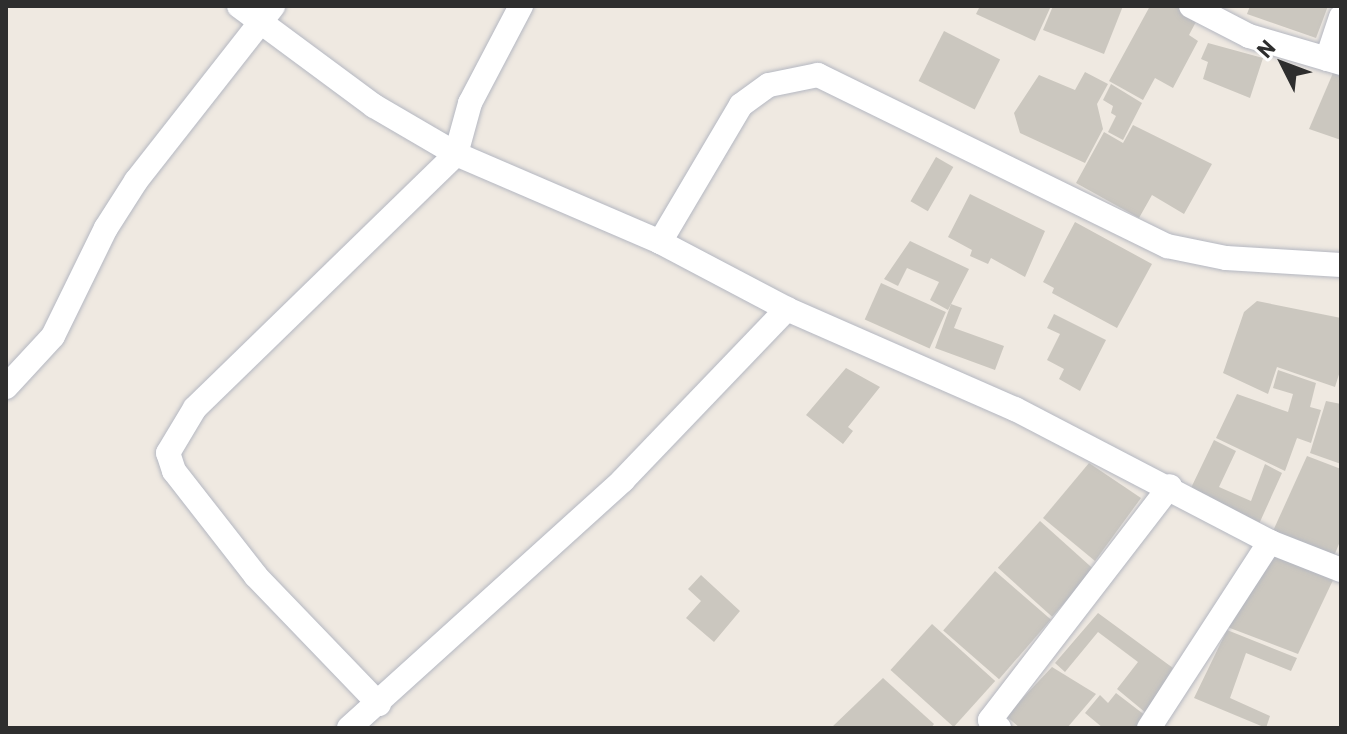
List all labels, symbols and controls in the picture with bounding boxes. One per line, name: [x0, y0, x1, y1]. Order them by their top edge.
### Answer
north arrow: [1243, 24, 1323, 104]
text: N: [1251, 34, 1280, 62]

